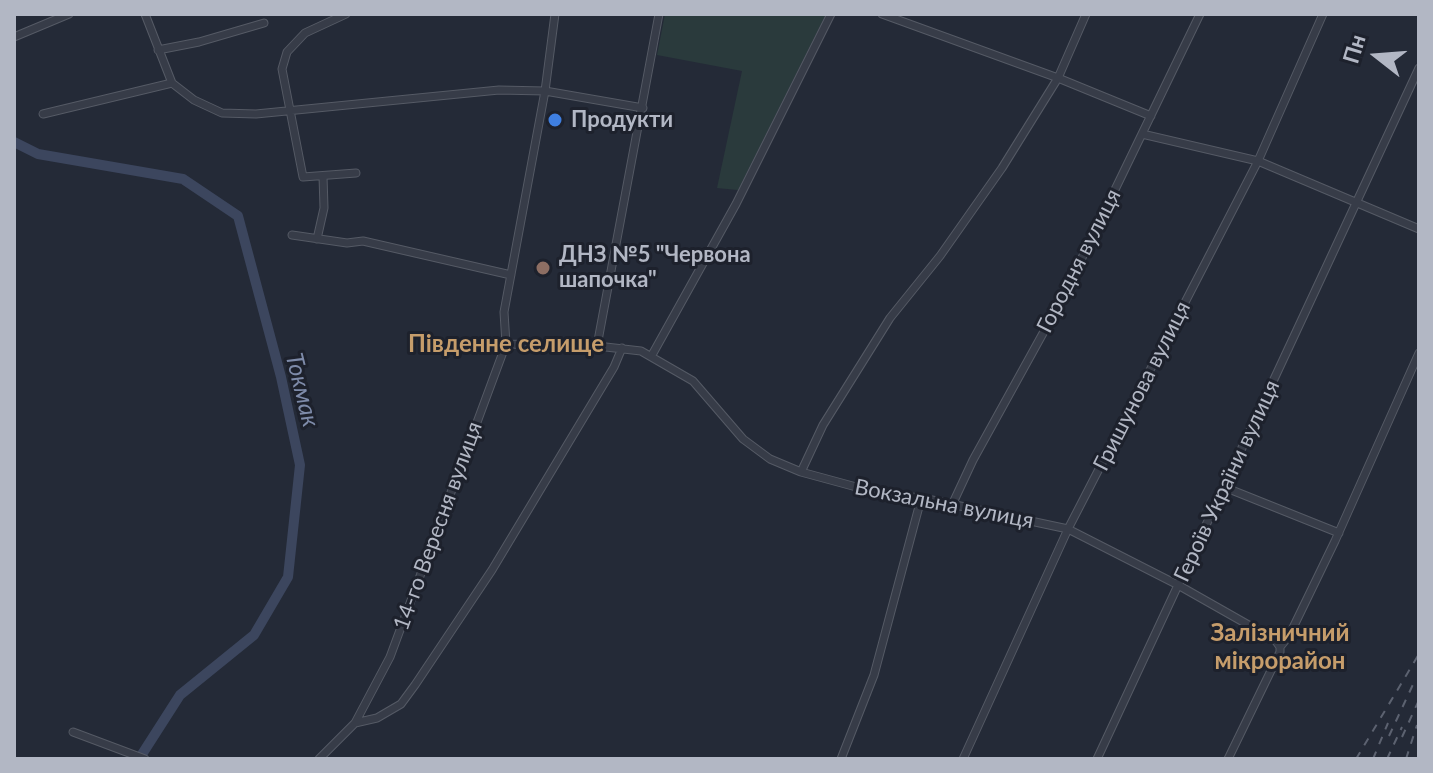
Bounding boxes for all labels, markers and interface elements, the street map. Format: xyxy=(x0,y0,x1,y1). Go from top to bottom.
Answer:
north arrow xyxy=(1337,16,1417,96)
text: Пн xyxy=(1336,31,1371,67)
place label: Продукти xyxy=(571,107,673,133)
marker: Продукти xyxy=(546,111,564,129)
street label: Городня вулиця xyxy=(1031,185,1127,337)
place label: ДНЗ №5 "Червона шапочка" xyxy=(559,242,751,294)
marker: ДНЗ №5 "Червона шапочка" xyxy=(534,259,552,277)
street label: Гришунова вулиця xyxy=(1088,297,1196,475)
district label: Південне селище xyxy=(408,330,604,358)
water label: Токмак xyxy=(279,350,325,430)
street label: Героїв України вулиця xyxy=(1169,376,1285,586)
street label: 14-го Вересня вулиця xyxy=(388,418,488,634)
street label: Вокзальна вулиця xyxy=(852,474,1036,534)
district label: Залізничний мікрорайон xyxy=(1210,619,1350,675)

